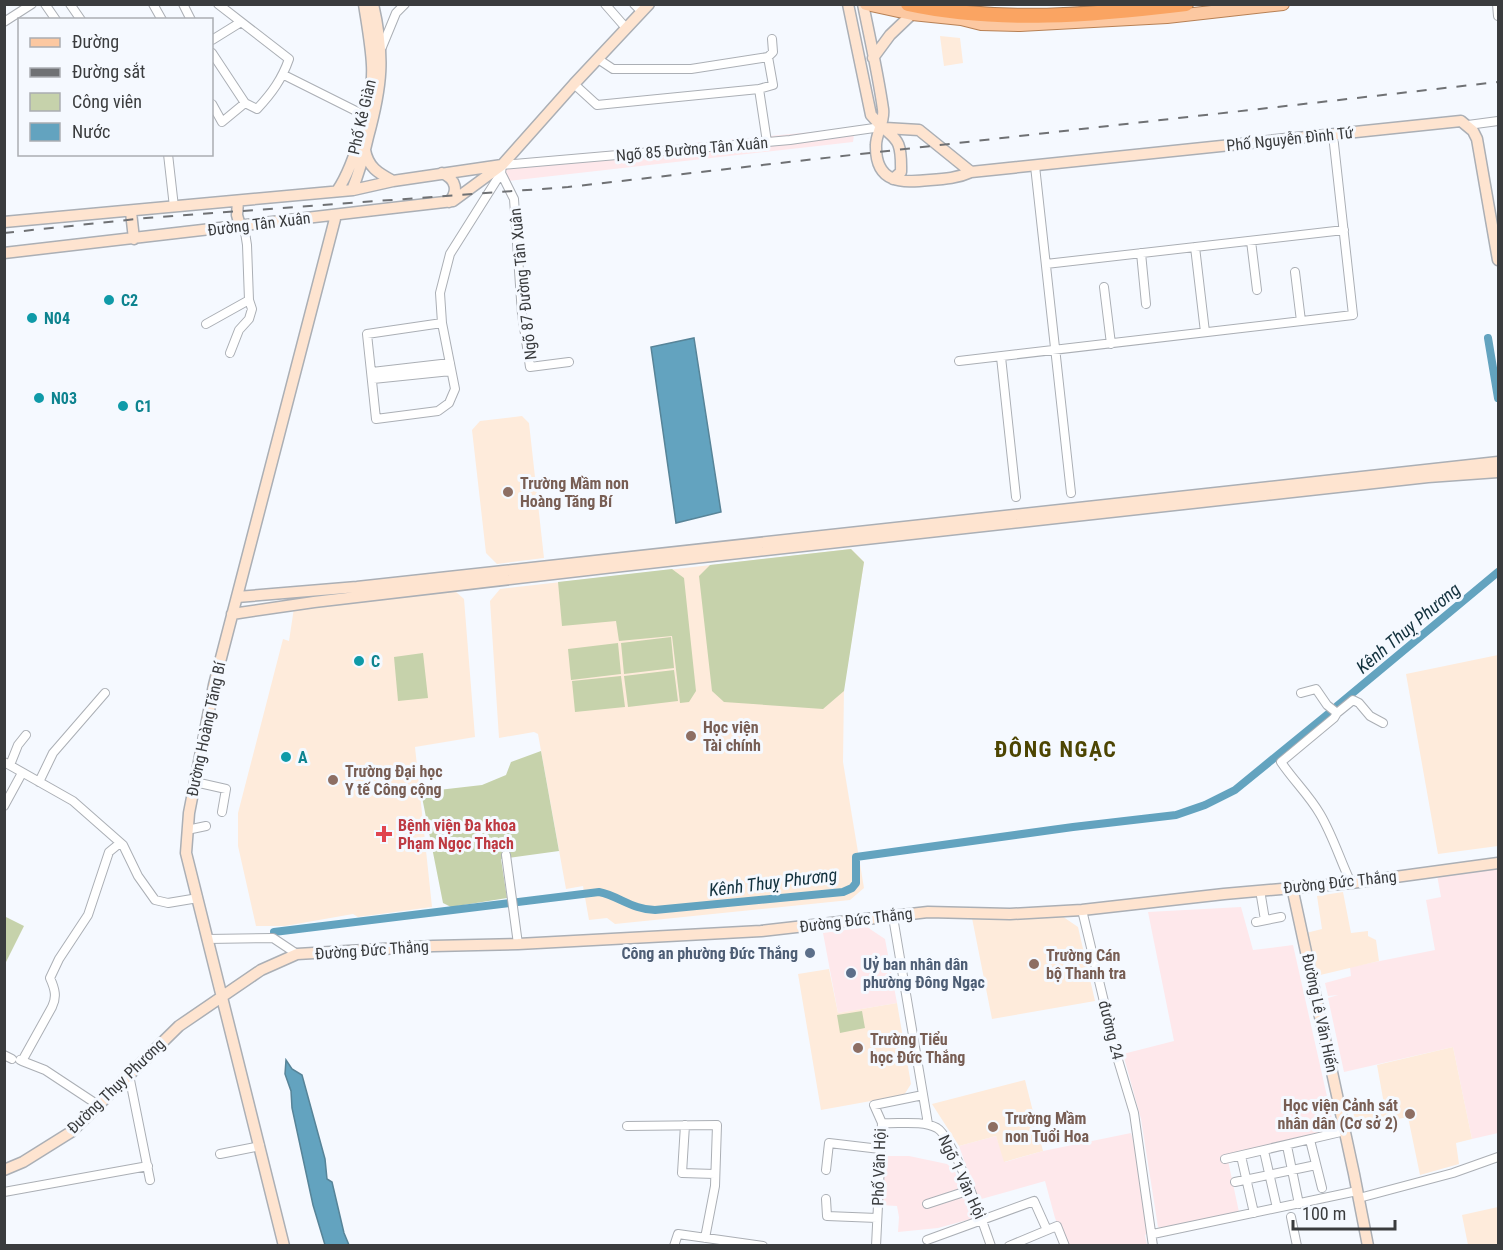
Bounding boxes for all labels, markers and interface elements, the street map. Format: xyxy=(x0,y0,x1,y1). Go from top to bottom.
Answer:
legend xyxy=(18,18,213,156)
text: Đường xyxy=(72,31,119,52)
text: Đường sắt xyxy=(72,61,145,82)
street label: Phố Kẻ Giàn xyxy=(344,78,380,156)
text: Công viên xyxy=(72,91,142,112)
text: Nước xyxy=(72,121,110,142)
street label: Phố Nguyễn Đình Tứ xyxy=(1226,123,1355,155)
street label: Ngõ 85 Đường Tân Xuân xyxy=(615,133,769,165)
street label: Ngõ 87 Đường Tân Xuân xyxy=(506,207,540,361)
street label: Đường Tân Xuân xyxy=(206,208,312,240)
place label: C2 xyxy=(121,291,138,310)
marker: C2 xyxy=(102,293,116,307)
place label: N04 xyxy=(44,309,70,328)
marker: N04 xyxy=(25,311,39,325)
place label: N03 xyxy=(51,389,77,408)
marker: N03 xyxy=(32,391,46,405)
place label: C1 xyxy=(135,397,152,416)
marker: C1 xyxy=(116,399,130,413)
place label: Trường Mầm non Hoàng Tăng Bí xyxy=(520,474,629,511)
marker: Trường Mầm non Hoàng Tăng Bí xyxy=(501,485,515,499)
water label: Kênh Thuỵ Phương xyxy=(1352,578,1465,678)
place label: C xyxy=(371,652,380,671)
marker: C xyxy=(352,654,366,668)
street label: Đường Hoàng Tăng Bí xyxy=(182,659,230,798)
place label: Học viện Tài chính xyxy=(703,718,761,755)
marker: Học viện Tài chính xyxy=(684,729,698,743)
district label: ĐÔNG NGẠC xyxy=(995,736,1117,762)
place label: A xyxy=(298,748,308,767)
marker: A xyxy=(279,750,293,764)
place label: Trường Đại học Y tế Công cộng xyxy=(345,762,443,799)
marker: Trường Đại học Y tế Công cộng xyxy=(326,773,340,787)
place label: Bệnh viện Đa khoa Phạm Ngọc Thạch xyxy=(398,816,516,853)
marker: Bệnh viện Đa khoa Phạm Ngọc Thạch xyxy=(375,825,393,843)
water label: Kênh Thuỵ Phương xyxy=(708,864,839,901)
street label: Đường Đức Thắng xyxy=(1282,867,1398,897)
street label: Đường Đức Thắng xyxy=(798,904,914,936)
street label: Đường Đức Thắng xyxy=(315,937,429,963)
place label: Công an phường Đức Thắng xyxy=(621,944,798,963)
marker: Công an phường Đức Thắng xyxy=(803,946,817,960)
place label: Trường Cán bộ Thanh tra xyxy=(1046,946,1127,983)
street label: Đường Lê Văn Hiến xyxy=(1298,952,1342,1074)
place label: Uỷ ban nhân dân phường Đông Ngạc xyxy=(863,955,985,992)
marker: Trường Cán bộ Thanh tra xyxy=(1027,957,1041,971)
marker: Uỷ ban nhân dân phường Đông Ngạc xyxy=(844,966,858,980)
street label: đường 24 xyxy=(1094,998,1128,1062)
place label: Trường Tiểu học Đức Thắng xyxy=(870,1030,965,1067)
street label: Đường Thụy Phương xyxy=(63,1035,169,1137)
marker: Trường Tiểu học Đức Thắng xyxy=(851,1041,865,1055)
place label: Học viện Cảnh sát nhân dân (Cơ sở 2) xyxy=(1278,1096,1398,1133)
marker: Học viện Cảnh sát nhân dân (Cơ sở 2) xyxy=(1403,1107,1417,1121)
place label: Trường Mầm non Tuổi Hoa xyxy=(1005,1109,1089,1146)
marker: Trường Mầm non Tuổi Hoa xyxy=(986,1120,1000,1134)
street label: Phố Văn Hội xyxy=(868,1128,890,1206)
street label: Ngõ 1 Văn Hội xyxy=(934,1132,990,1222)
scale bar xyxy=(1293,1193,1395,1231)
text: 100 m xyxy=(1302,1203,1346,1224)

